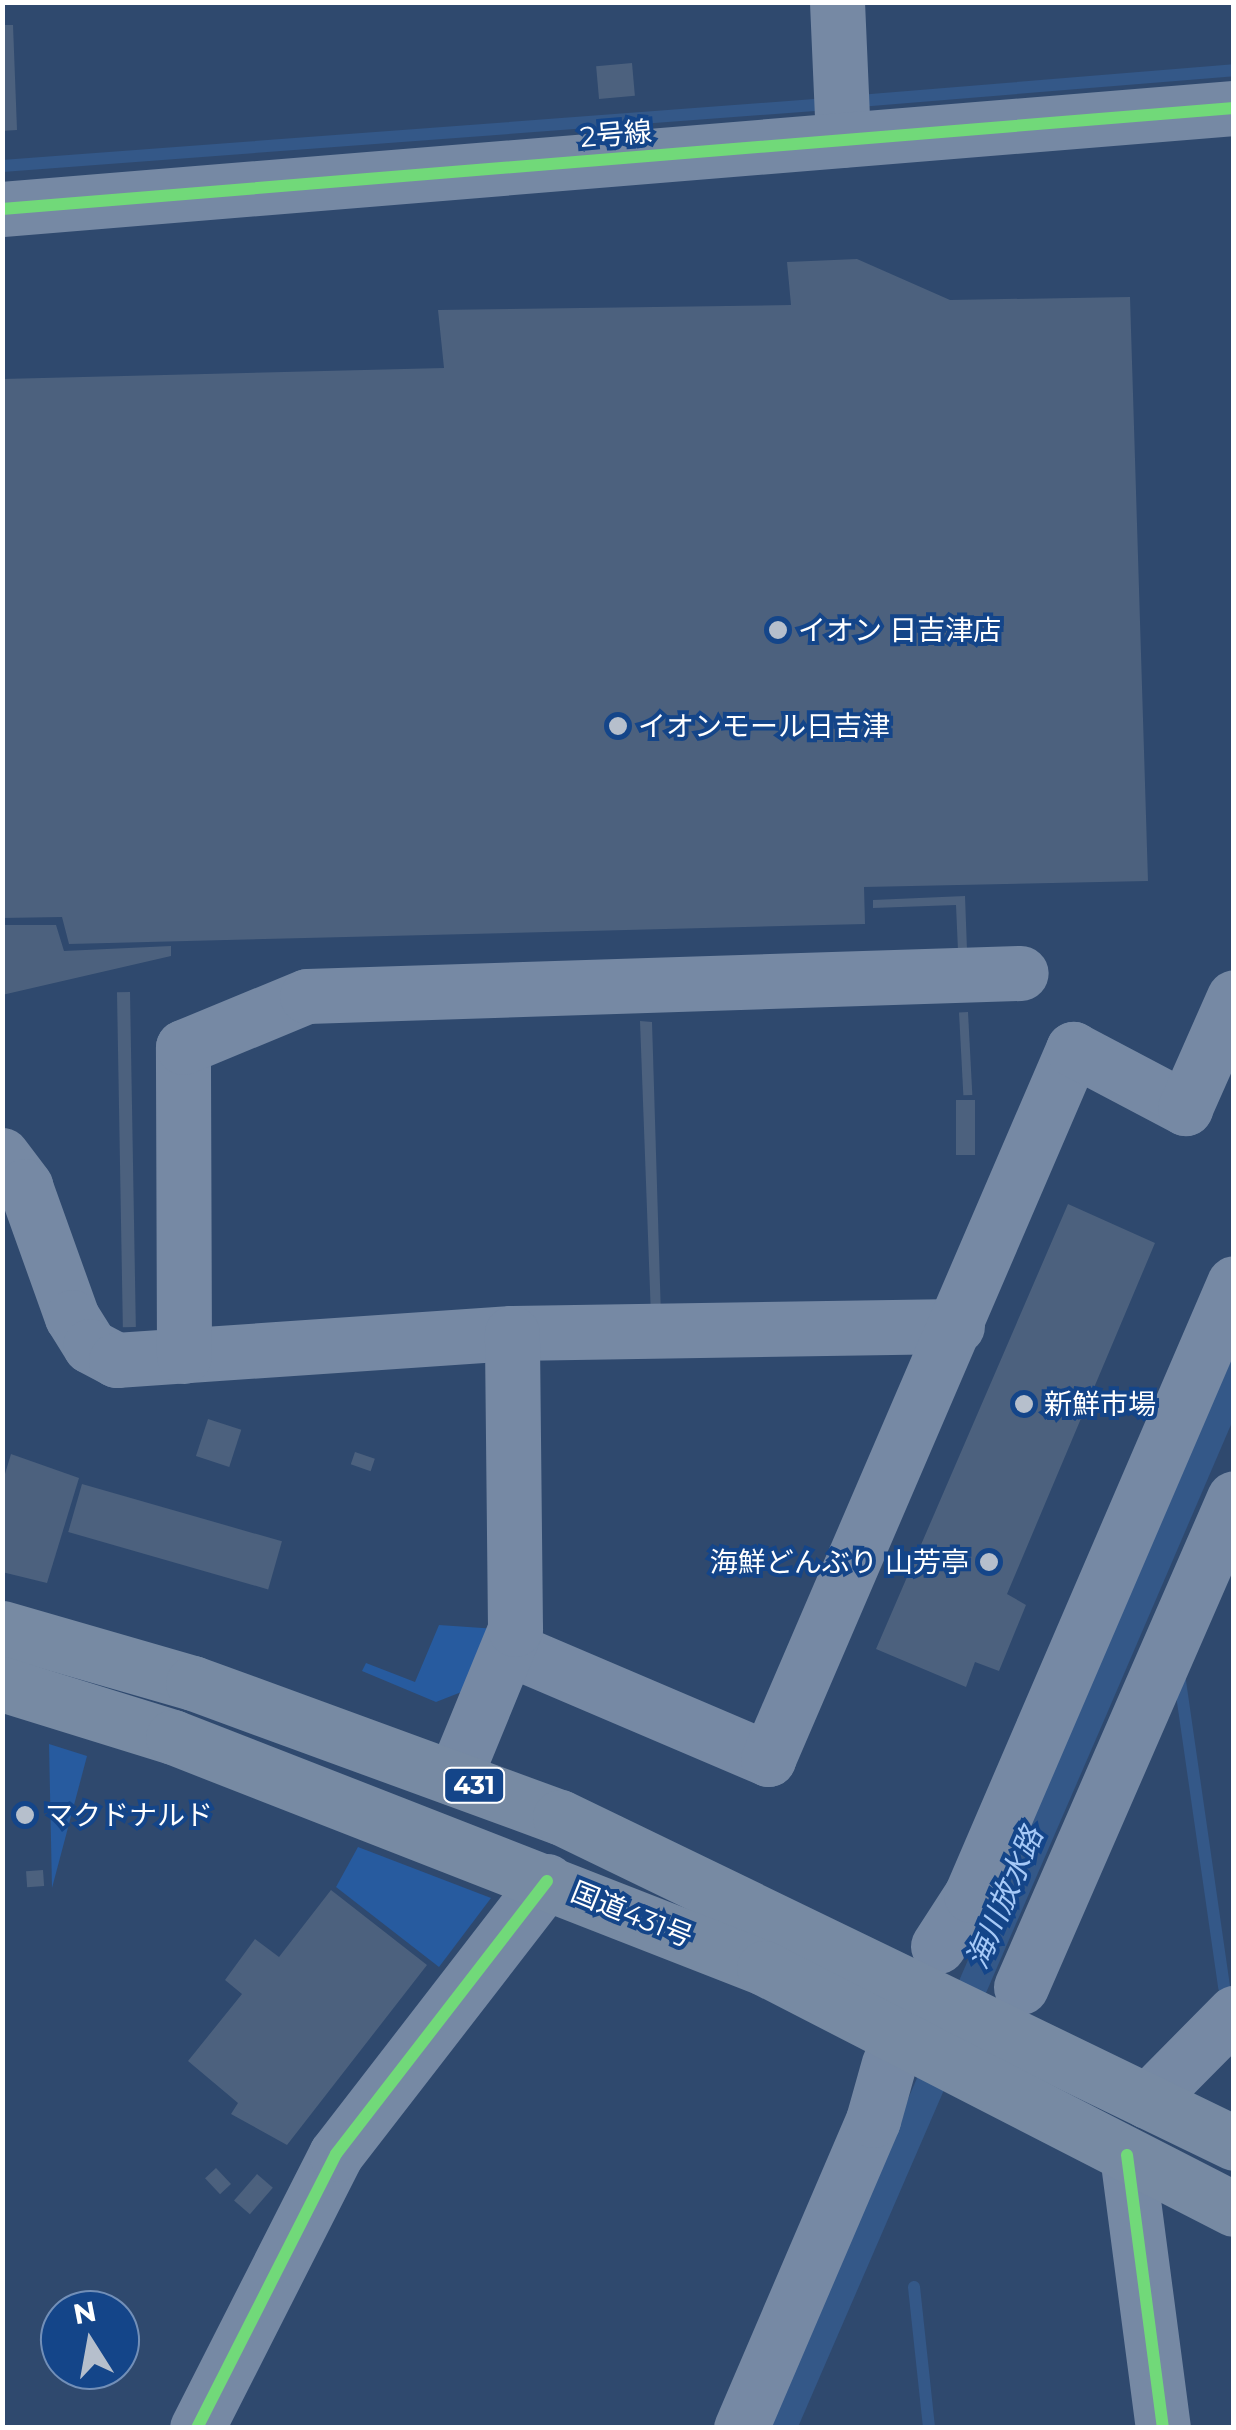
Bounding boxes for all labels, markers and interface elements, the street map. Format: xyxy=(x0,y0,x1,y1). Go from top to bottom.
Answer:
street label: 2号線 xyxy=(579,114,653,154)
place label: イオン 日吉津店 xyxy=(798,613,1001,647)
marker: イオン 日吉津店 xyxy=(767,619,789,641)
place label: イオンモール日吉津 xyxy=(638,709,890,743)
marker: イオンモール日吉津 xyxy=(607,715,629,737)
place label: 新鮮市場 xyxy=(1044,1387,1156,1421)
marker: 新鮮市場 xyxy=(1013,1393,1035,1415)
place label: 海鮮どんぶり 山芳亭 xyxy=(710,1545,969,1579)
marker: 海鮮どんぶり 山芳亭 xyxy=(978,1551,1000,1573)
road number: 431 xyxy=(442,1765,506,1805)
place label: マクドナルド xyxy=(45,1798,213,1832)
marker: マクドナルド xyxy=(14,1804,36,1826)
water label: 海川放水路 xyxy=(959,1822,1051,1974)
street label: 国道431号 xyxy=(566,1874,698,1954)
north arrow xyxy=(40,2290,140,2390)
text: N xyxy=(70,2294,99,2331)

